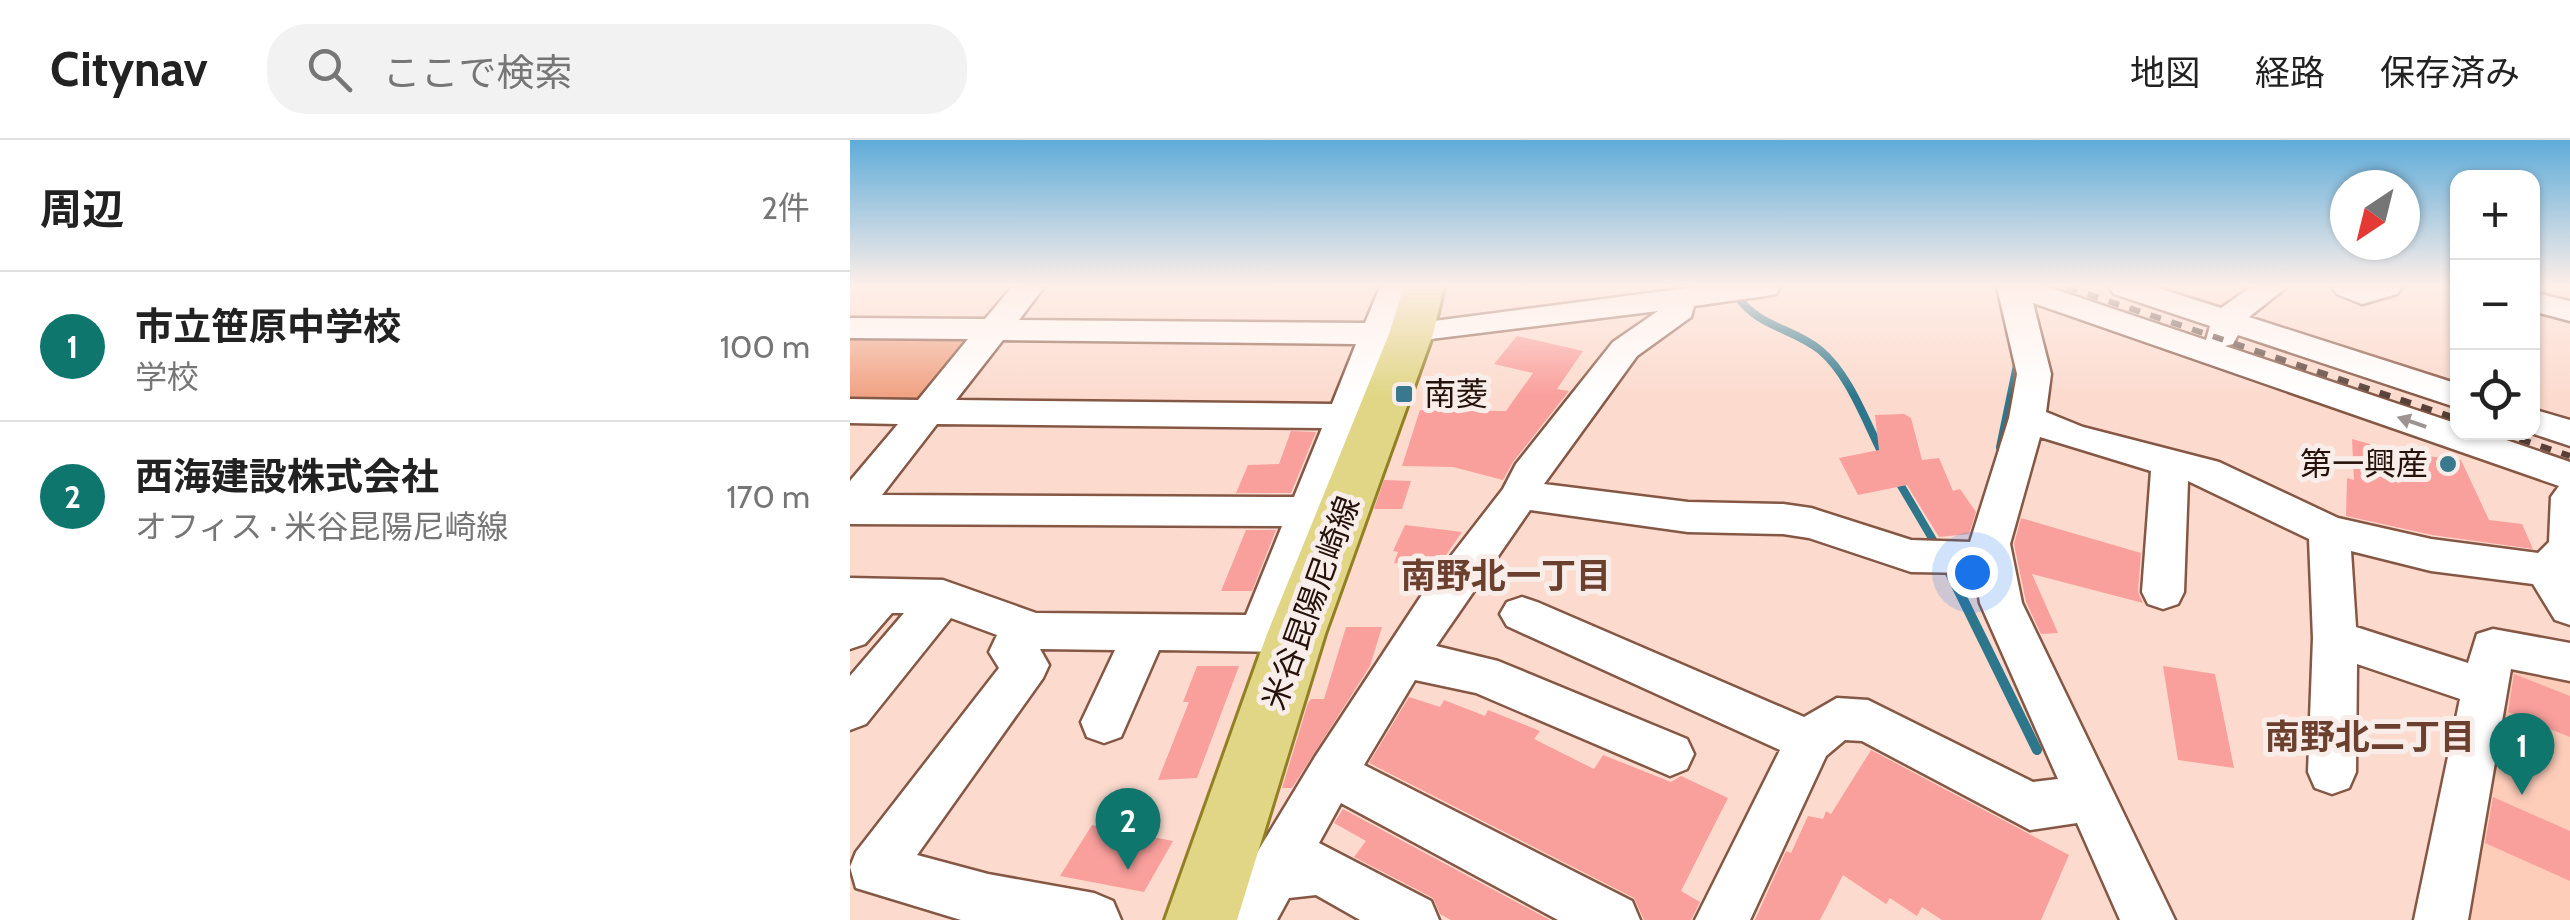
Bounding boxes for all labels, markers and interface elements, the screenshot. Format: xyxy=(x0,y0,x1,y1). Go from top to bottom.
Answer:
search box xyxy=(267,24,967,114)
text: Citynav xyxy=(50,40,207,98)
icon: search xyxy=(302,42,357,97)
text: ここで検索 xyxy=(382,49,572,96)
text: 地図 xyxy=(2130,51,2200,94)
text: 経路 xyxy=(2255,51,2325,94)
text: 保存済み xyxy=(2380,51,2520,94)
north arrow xyxy=(2330,170,2420,260)
map controls xyxy=(2450,170,2540,440)
button: + xyxy=(2450,170,2540,260)
text: 周辺 xyxy=(40,183,124,235)
text: 2件 xyxy=(761,188,810,227)
button: − xyxy=(2450,260,2540,350)
text: 市立笹原中学校 xyxy=(135,303,401,350)
text: 1 xyxy=(67,327,78,366)
text: 100 m xyxy=(720,327,810,366)
button: locate xyxy=(2450,350,2540,440)
text: 学校 xyxy=(135,357,199,396)
place label: 南菱 xyxy=(1424,374,1488,413)
marker: 南菱 xyxy=(1393,383,1415,405)
one-way arrow xyxy=(2396,413,2426,428)
place label: 第一興産 xyxy=(2300,444,2428,483)
text: 西海建設株式会社 xyxy=(135,453,439,500)
marker: 第一興産 xyxy=(2437,453,2459,475)
text: 2 xyxy=(64,477,81,516)
text: 170 m xyxy=(726,477,810,516)
street label: 米谷昆陽尼崎線 xyxy=(1254,491,1367,715)
text: オフィス · 米谷昆陽尼崎線 xyxy=(135,507,508,546)
your location xyxy=(1947,547,1998,598)
district label: 南野北一丁目 xyxy=(1401,554,1611,597)
pin: 1 xyxy=(2490,712,2554,795)
district label: 南野北二丁目 xyxy=(2265,715,2475,758)
pin: 2 xyxy=(1096,788,1160,870)

